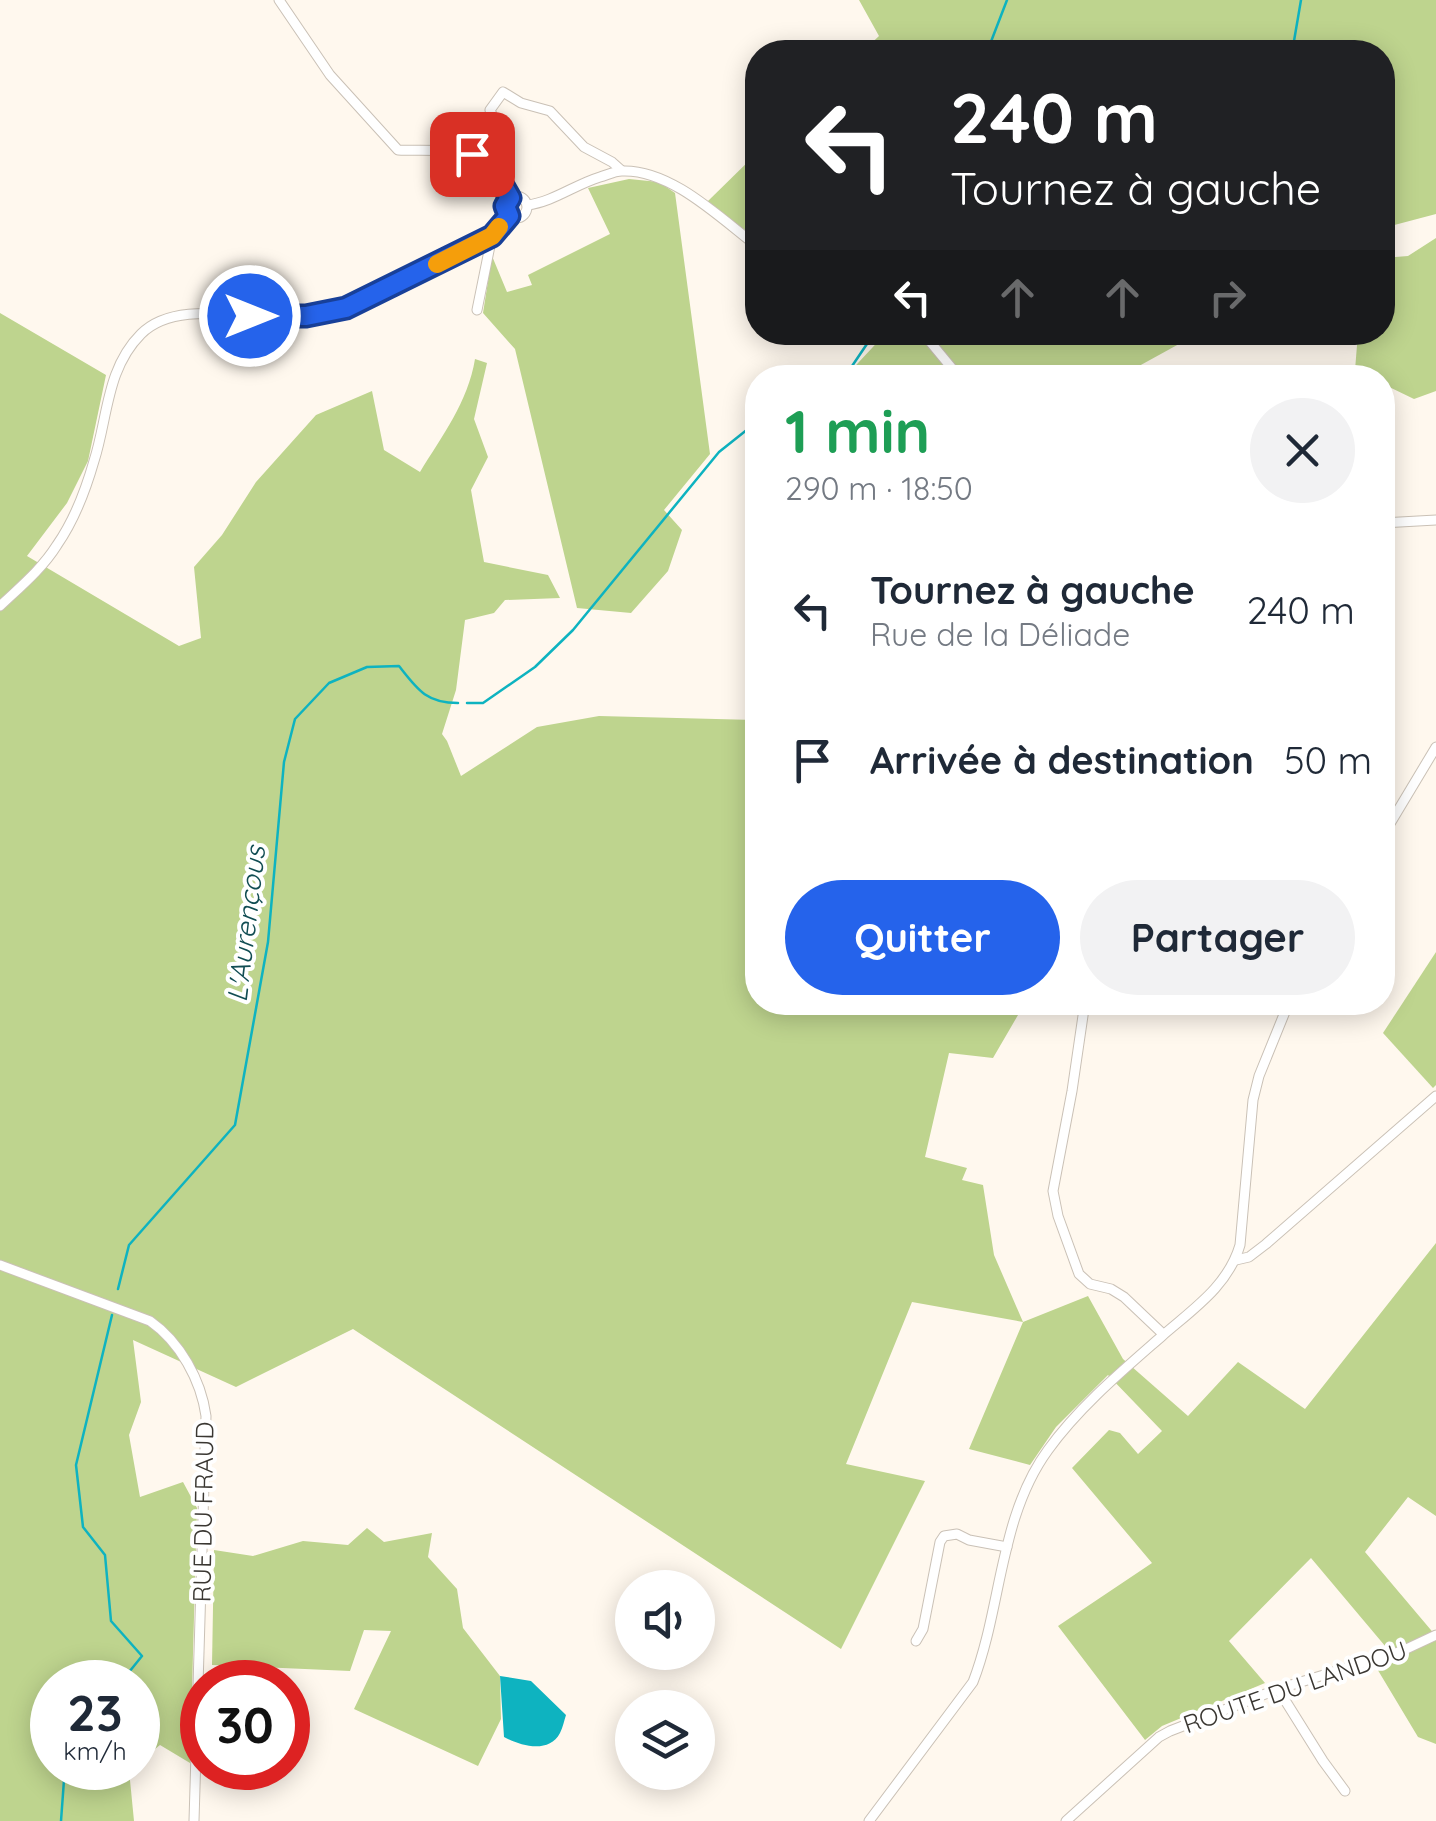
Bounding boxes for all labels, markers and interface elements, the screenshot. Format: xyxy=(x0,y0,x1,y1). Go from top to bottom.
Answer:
text: 240 m xyxy=(950,73,1158,161)
icon: left xyxy=(785,80,915,210)
pin xyxy=(430,112,515,197)
icon: arrive xyxy=(445,127,500,182)
text: Tournez à gauche xyxy=(950,160,1321,216)
position arrow xyxy=(198,264,302,368)
icon: left xyxy=(885,270,940,325)
icon: ahead xyxy=(990,270,1045,325)
icon: ahead xyxy=(1095,270,1150,325)
icon: right xyxy=(1200,270,1255,325)
text: 1 min xyxy=(785,393,930,468)
button: close xyxy=(1250,398,1355,503)
text: 290 m · 18:50 xyxy=(785,468,973,508)
text: Tournez à gauche xyxy=(870,566,1195,614)
icon: left xyxy=(785,583,840,638)
text: 240 m xyxy=(1247,586,1355,634)
text: Rue de la Déliade xyxy=(870,614,1130,654)
icon: arrive xyxy=(785,733,840,788)
text: Arrivée à destination xyxy=(870,736,1254,784)
text: 50 m xyxy=(1284,736,1372,784)
water label: L'Aurençous xyxy=(219,842,273,1004)
button: Quitter xyxy=(785,880,1060,995)
button: Partager xyxy=(1080,880,1355,995)
street label: RUE DU FRAUD xyxy=(185,1421,220,1603)
map controls xyxy=(615,1570,715,1790)
button: sound xyxy=(615,1570,715,1670)
street label: ROUTE DU LANDOU xyxy=(1179,1634,1411,1739)
speed limit sign: 30 xyxy=(180,1660,310,1790)
text: 23 xyxy=(67,1681,123,1744)
button: layers xyxy=(615,1690,715,1790)
text: km/h xyxy=(63,1735,127,1766)

